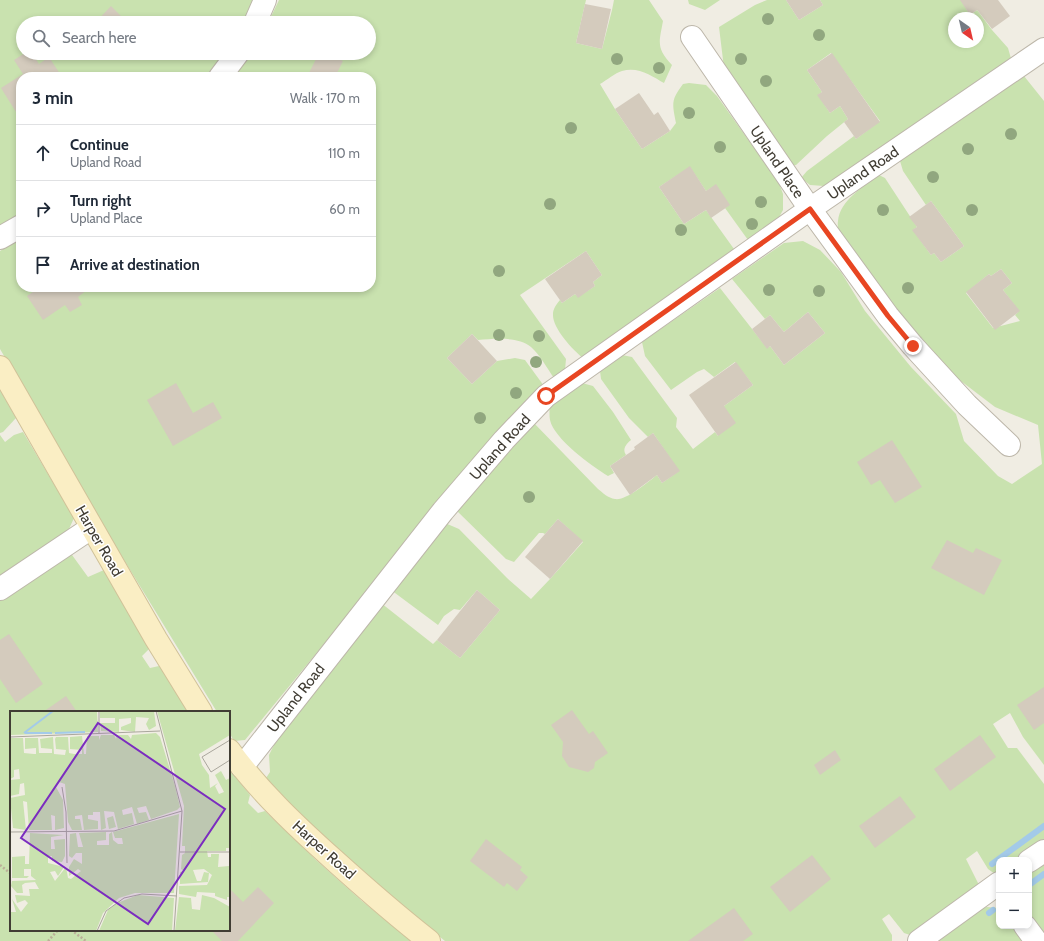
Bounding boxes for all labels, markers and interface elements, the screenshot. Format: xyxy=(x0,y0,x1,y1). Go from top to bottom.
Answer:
north arrow xyxy=(948,12,984,48)
search box xyxy=(16,16,376,60)
icon: search xyxy=(30,27,52,49)
text: Search here xyxy=(62,29,137,47)
text: 3 min xyxy=(32,88,73,108)
text: Walk · 170 m xyxy=(290,90,360,106)
street label: Upland Place xyxy=(746,122,808,202)
text: Continue xyxy=(70,136,129,154)
icon: ahead xyxy=(32,142,54,164)
street label: Upland Road xyxy=(824,143,902,203)
text: 110 m xyxy=(328,145,360,161)
text: Upland Road xyxy=(70,154,141,170)
text: Turn right xyxy=(70,192,131,210)
icon: right xyxy=(32,198,54,220)
text: 60 m xyxy=(329,201,360,217)
text: Upland Place xyxy=(70,210,142,226)
icon: arrive xyxy=(32,254,54,276)
text: Arrive at destination xyxy=(70,256,200,274)
route end xyxy=(904,337,922,355)
route start xyxy=(537,387,555,405)
street label: Upland Road xyxy=(466,410,534,484)
street label: Harper Road xyxy=(71,502,127,580)
street label: Upland Road xyxy=(264,660,328,736)
inset map xyxy=(10,711,230,931)
street label: Harper Road xyxy=(289,817,359,883)
map controls xyxy=(996,857,1032,929)
button: + xyxy=(996,857,1032,893)
button: − xyxy=(996,893,1032,929)

